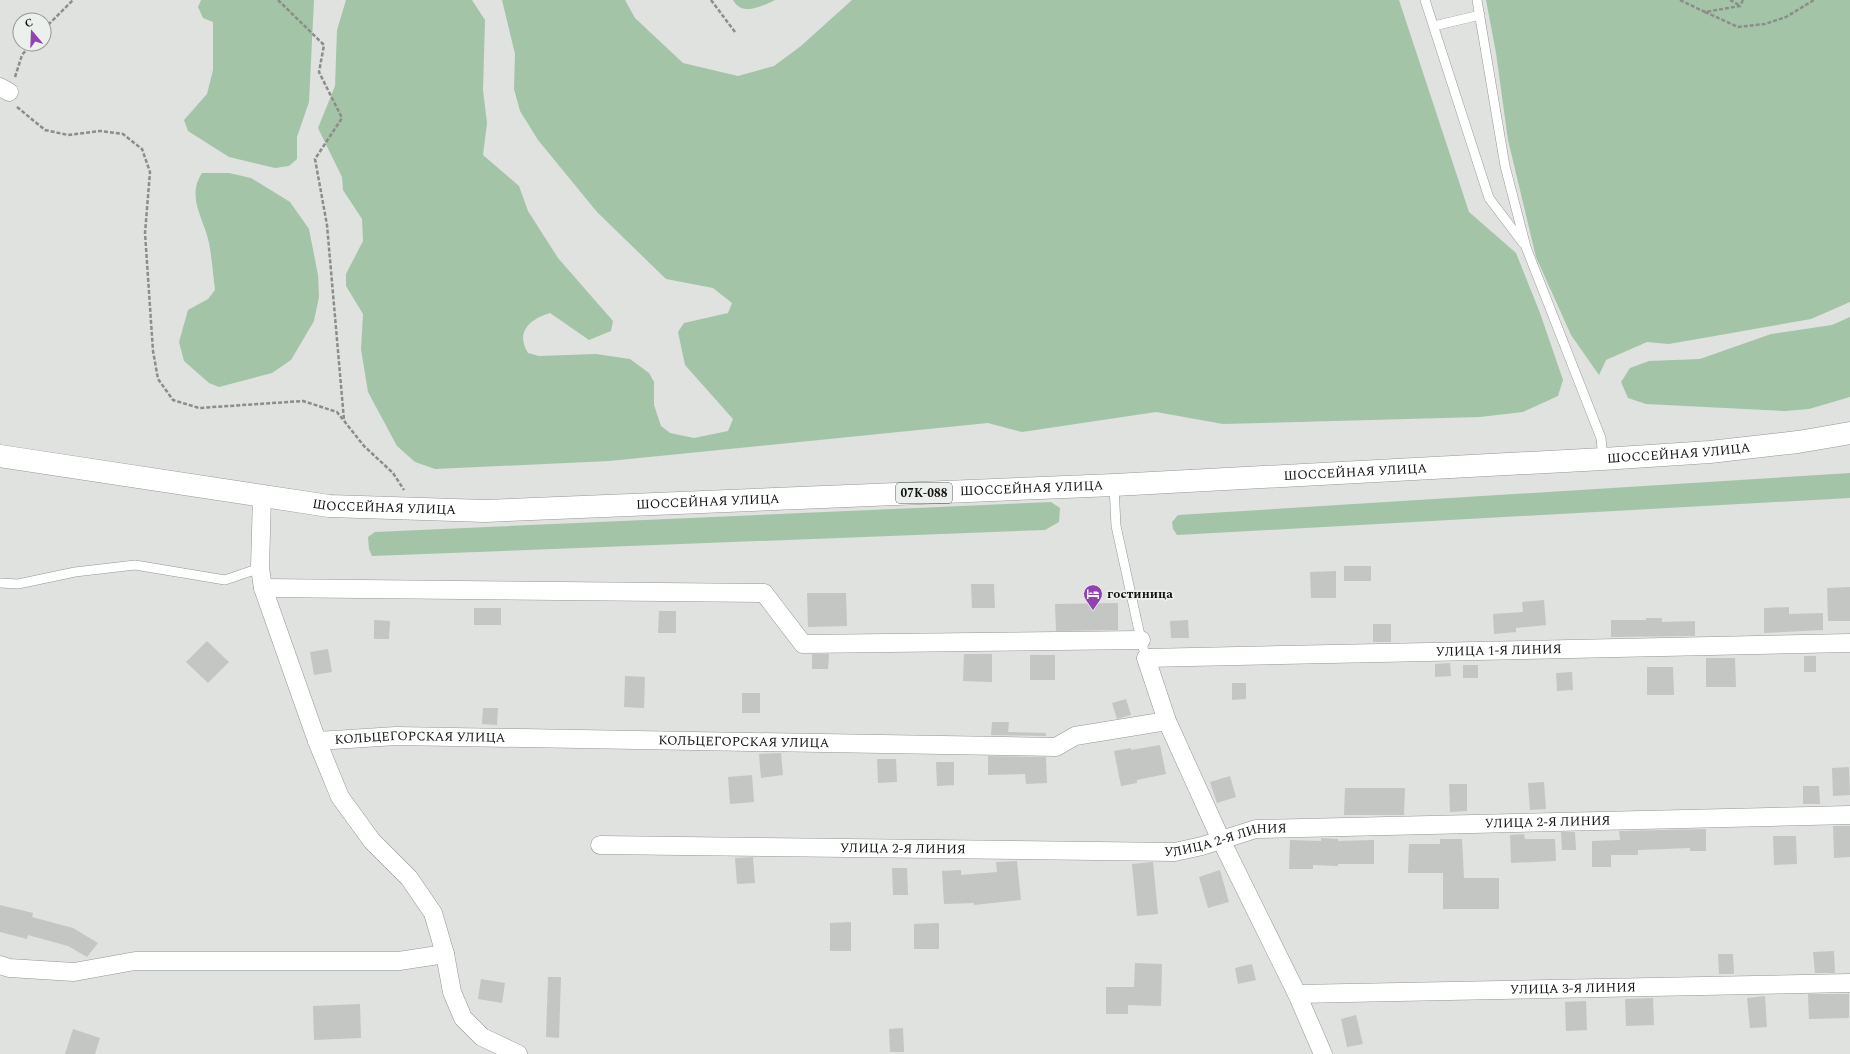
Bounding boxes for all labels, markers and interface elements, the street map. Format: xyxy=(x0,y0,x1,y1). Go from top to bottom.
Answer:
north arrow xyxy=(12,12,52,52)
text: С xyxy=(22,14,36,32)
street label: ШОССЕЙНАЯ УЛИЦА xyxy=(1606,437,1752,469)
street label: ШОССЕЙНАЯ УЛИЦА xyxy=(1283,458,1428,486)
street label: ШОССЕЙНАЯ УЛИЦА xyxy=(959,475,1104,501)
road number: 07К-088 xyxy=(896,483,952,503)
street label: ШОССЕЙНАЯ УЛИЦА xyxy=(636,489,780,515)
street label: ШОССЕЙНАЯ УЛИЦА xyxy=(311,494,457,520)
hotel icon: гостиница xyxy=(1082,583,1104,611)
place label: гостиница xyxy=(1107,584,1173,604)
street label: УЛИЦА 1-Я ЛИНИЯ xyxy=(1436,639,1562,662)
street label: КОЛЬЦЕГОРСКАЯ УЛИЦА xyxy=(334,726,506,750)
street label: КОЛЬЦЕГОРСКАЯ УЛИЦА xyxy=(658,730,830,753)
street label: УЛИЦА 2-Я ЛИНИЯ xyxy=(1484,811,1611,834)
street label: УЛИЦА 2-Я ЛИНИЯ xyxy=(1164,818,1287,862)
street label: УЛИЦА 2-Я ЛИНИЯ xyxy=(840,838,966,859)
street label: УЛИЦА 3-Я ЛИНИЯ xyxy=(1510,977,1636,1000)

